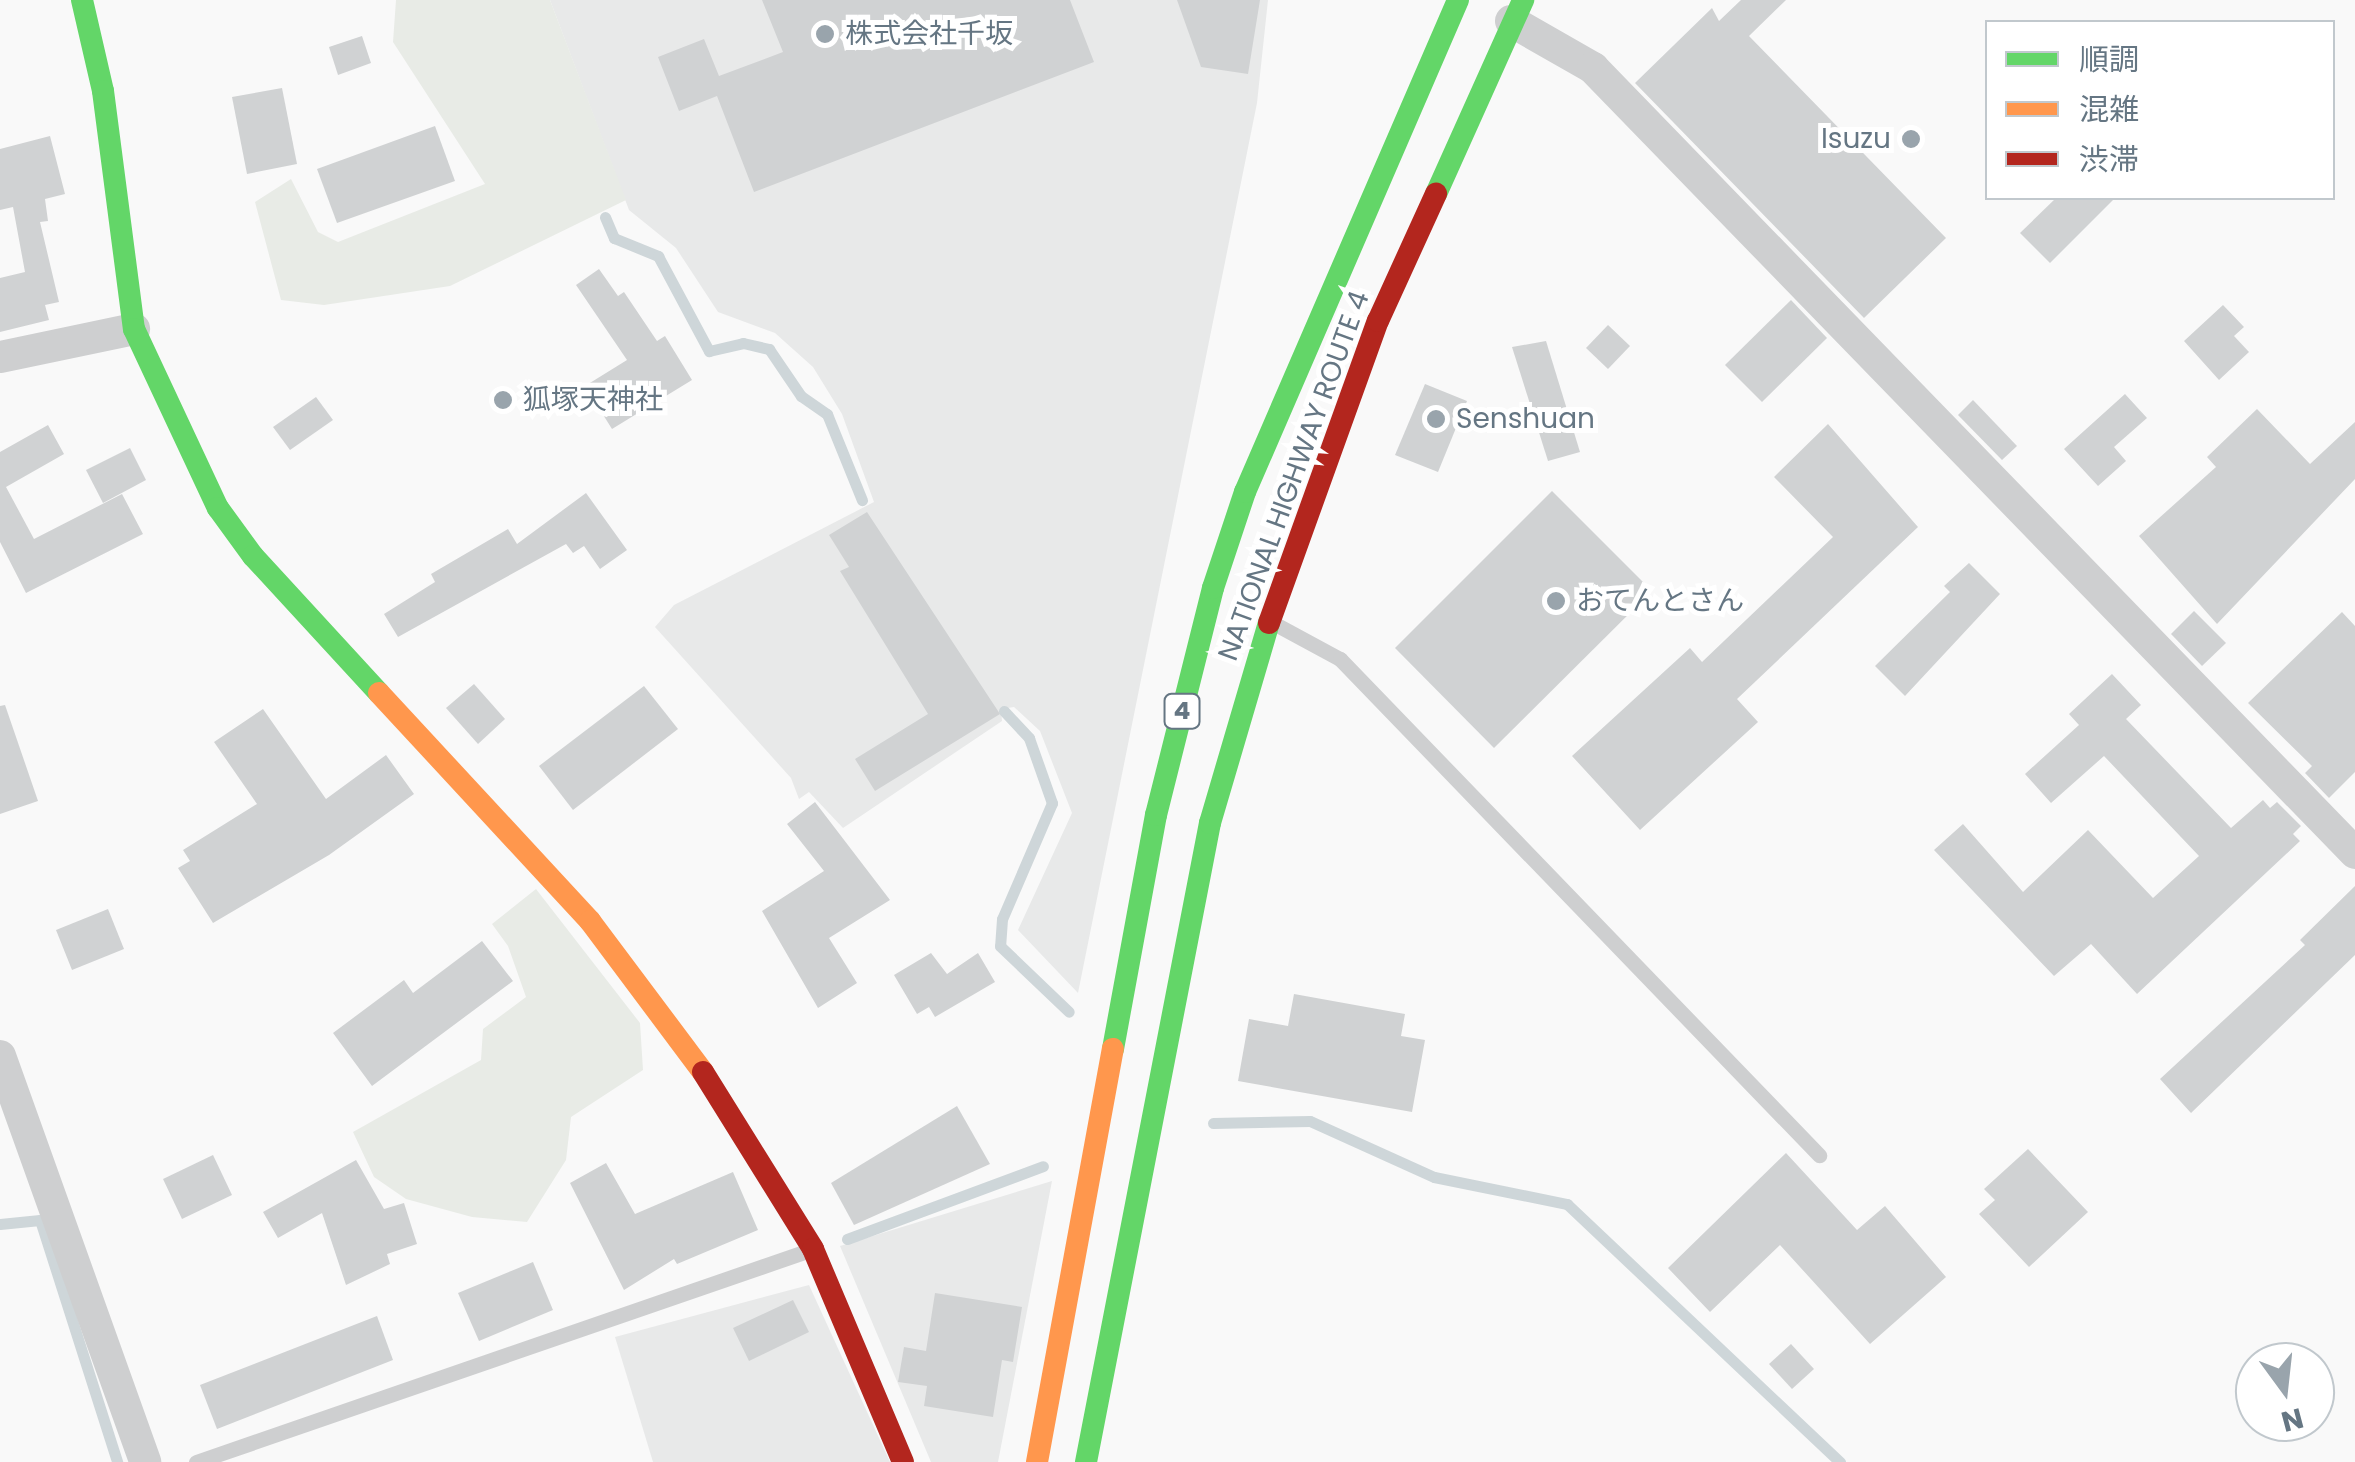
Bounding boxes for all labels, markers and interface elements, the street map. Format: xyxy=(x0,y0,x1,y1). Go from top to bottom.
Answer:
place label: 株式会社千坂 xyxy=(845,17,1013,51)
legend xyxy=(1985,20,2335,200)
marker: 株式会社千坂 xyxy=(814,23,836,45)
text: 順調 xyxy=(2079,38,2139,81)
text: 混雑 xyxy=(2079,88,2139,131)
place label: Isuzu xyxy=(1821,122,1891,156)
marker: Isuzu xyxy=(1900,128,1922,150)
text: 渋滞 xyxy=(2079,138,2139,181)
street label: NATIONAL HIGHWAY ROUTE 4 xyxy=(1211,287,1377,665)
place label: 狐塚天神社 xyxy=(523,383,663,417)
marker: 狐塚天神社 xyxy=(492,389,514,411)
place label: Senshuan xyxy=(1456,402,1595,436)
marker: Senshuan xyxy=(1425,408,1447,430)
place label: おてんとさん xyxy=(1576,584,1744,618)
marker: おてんとさん xyxy=(1545,590,1567,612)
road number: 4 xyxy=(1162,691,1202,731)
north arrow xyxy=(2235,1342,2335,1442)
text: N xyxy=(2277,1398,2308,1441)

